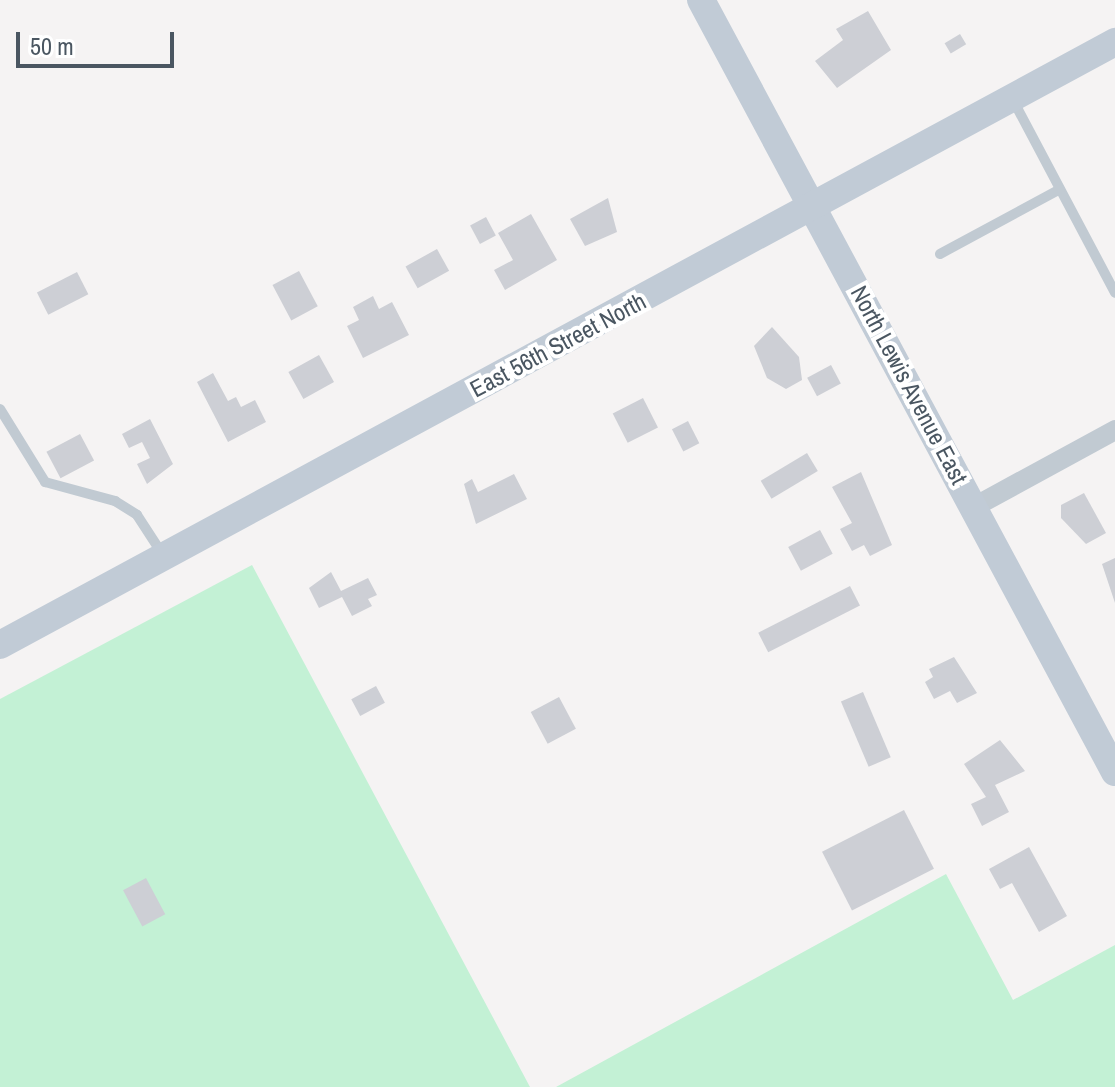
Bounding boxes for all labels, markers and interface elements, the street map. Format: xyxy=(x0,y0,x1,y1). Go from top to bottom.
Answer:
scale bar xyxy=(20,16,178,66)
text: 50 m xyxy=(30,30,74,62)
street label: North Lewis Avenue East xyxy=(844,280,974,490)
street label: East 56th Street North xyxy=(465,287,651,403)

